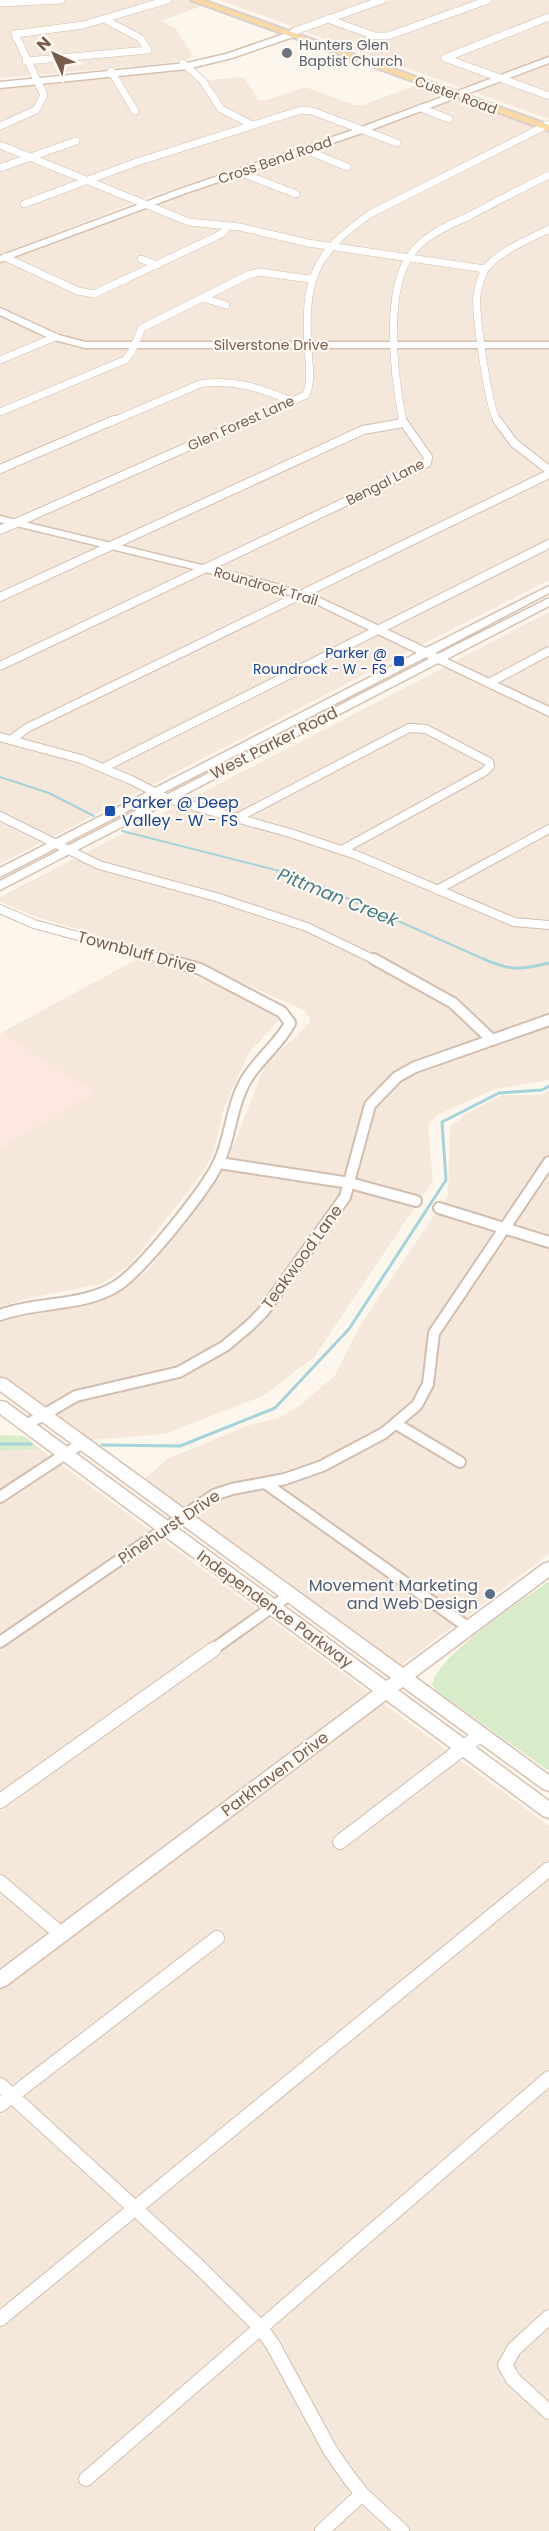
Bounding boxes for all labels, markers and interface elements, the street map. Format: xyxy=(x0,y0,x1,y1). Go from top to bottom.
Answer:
north arrow xyxy=(24,24,84,84)
text: N xyxy=(31,31,56,56)
place label: Hunters Glen Baptist Church xyxy=(299,35,403,71)
marker: Hunters Glen Baptist Church xyxy=(280,46,294,60)
street label: Custer Road xyxy=(412,71,500,119)
street label: Cross Bend Road xyxy=(215,131,335,189)
street label: Silverstone Drive xyxy=(214,335,329,355)
street label: Glen Forest Lane xyxy=(184,390,298,456)
street label: Bengal Lane xyxy=(342,454,428,510)
street label: Roundrock Trail xyxy=(212,562,320,610)
place label: Parker @ Roundrock - W - FS xyxy=(253,643,387,679)
marker: Parker @ Roundrock - W - FS xyxy=(392,654,406,668)
street label: West Parker Road xyxy=(206,701,342,785)
place label: Parker @ Deep Valley - W - FS xyxy=(122,791,239,832)
marker: Parker @ Deep Valley - W - FS xyxy=(103,804,117,818)
water label: Pittman Creek xyxy=(274,861,403,933)
street label: Townbluff Drive xyxy=(75,925,199,979)
street label: Teakwood Lane xyxy=(256,1200,348,1314)
street label: Pinehurst Drive xyxy=(114,1484,225,1570)
street label: Independence Parkway xyxy=(192,1544,358,1674)
place label: Movement Marketing and Web Design xyxy=(309,1574,478,1615)
marker: Movement Marketing and Web Design xyxy=(483,1587,497,1601)
street label: Parkhaven Drive xyxy=(217,1726,333,1822)

